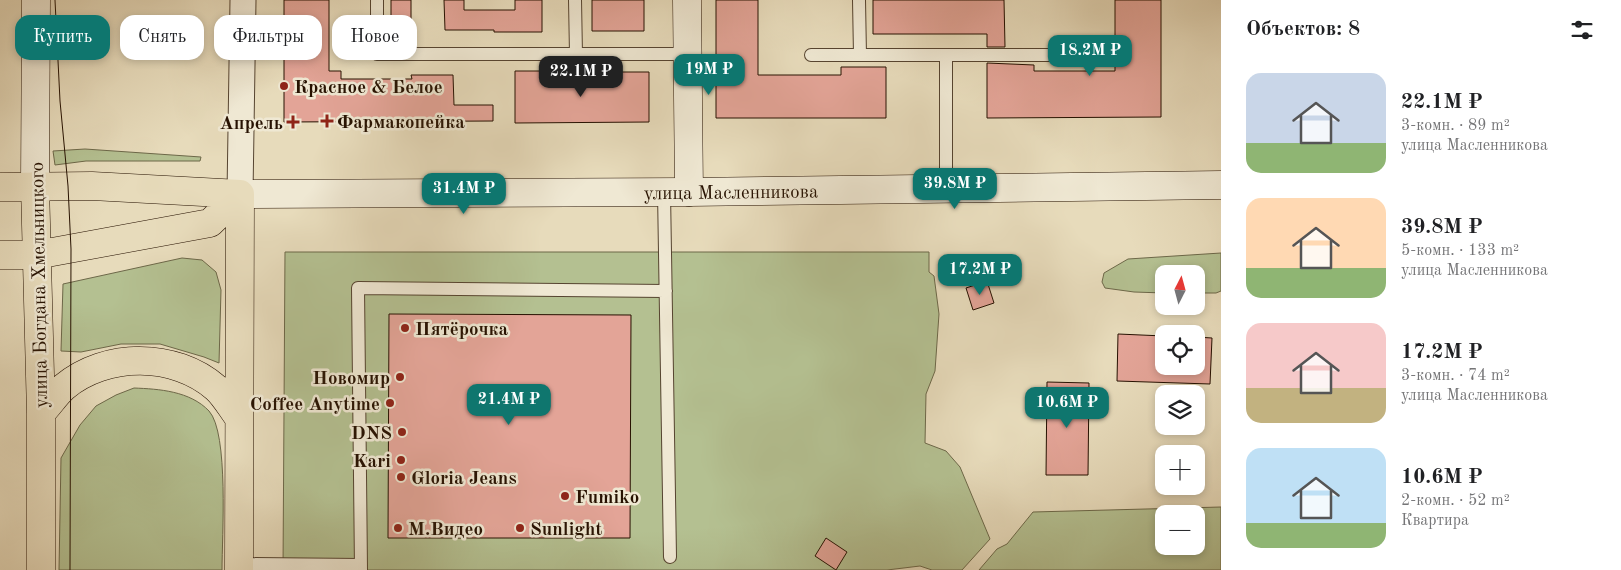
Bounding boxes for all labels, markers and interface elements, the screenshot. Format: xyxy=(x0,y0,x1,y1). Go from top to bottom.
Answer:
chip: Купить xyxy=(15,15,110,60)
chip: Снять xyxy=(120,15,204,60)
chip: Фильтры xyxy=(214,15,322,60)
chip: Новое xyxy=(332,15,417,60)
icon: filters xyxy=(1568,16,1596,44)
text: Объектов: 8 xyxy=(1246,19,1360,40)
pin: 18.2M ₽ xyxy=(1044,34,1136,77)
text: 18.2M ₽ xyxy=(1059,43,1121,59)
pin: 19M ₽ xyxy=(674,54,744,96)
pin: 22.1M ₽ xyxy=(535,56,627,98)
text: 19M ₽ xyxy=(685,62,733,78)
text: 22.1M ₽ xyxy=(550,64,612,80)
place label: Красное & Белое xyxy=(294,79,443,98)
marker: Красное & Белое xyxy=(278,80,290,92)
text: 22.1M ₽ xyxy=(1401,92,1483,113)
icon: home xyxy=(1286,93,1346,153)
place label: Фармакопейка xyxy=(337,114,465,133)
place label: Апрель xyxy=(219,115,283,134)
marker: Фармакопейка xyxy=(321,115,333,127)
marker: Апрель xyxy=(287,116,299,128)
text: 3-комн. · 89 m² xyxy=(1401,118,1510,134)
text: улица Масленникова xyxy=(1401,138,1548,154)
street label: улица Богдана Хмельницкого xyxy=(29,162,52,408)
pin: 39.8M ₽ xyxy=(909,168,1001,210)
pin: 31.4M ₽ xyxy=(418,172,510,215)
text: 39.8M ₽ xyxy=(924,176,986,192)
text: 31.4M ₽ xyxy=(433,181,495,197)
street label: улица Масленникова xyxy=(644,183,819,204)
text: 39.8M ₽ xyxy=(1401,217,1483,238)
icon: home xyxy=(1286,218,1346,278)
text: 5-комн. · 133 m² xyxy=(1401,243,1519,259)
pin: 17.2M ₽ xyxy=(934,254,1026,296)
text: 17.2M ₽ xyxy=(949,262,1011,278)
text: улица Масленникова xyxy=(1401,263,1548,279)
north arrow xyxy=(1155,265,1205,315)
map controls xyxy=(1155,265,1205,555)
place label: Пятёрочка xyxy=(415,321,509,340)
marker: Пятёрочка xyxy=(399,322,411,334)
button: locate xyxy=(1155,325,1205,375)
text: 17.2M ₽ xyxy=(1401,342,1483,363)
icon: home xyxy=(1286,343,1346,403)
text: 3-комн. · 74 m² xyxy=(1401,368,1510,384)
place label: Новомир xyxy=(312,370,390,389)
marker: Новомир xyxy=(394,371,406,383)
pin: 21.4M ₽ xyxy=(463,384,555,426)
button: layers xyxy=(1155,385,1205,435)
pin: 10.6M ₽ xyxy=(1021,386,1113,429)
text: улица Масленникова xyxy=(1401,388,1548,404)
text: 21.4M ₽ xyxy=(478,392,540,408)
text: 10.6M ₽ xyxy=(1036,395,1098,411)
place label: Coffee Anytime xyxy=(250,396,380,415)
marker: Coffee Anytime xyxy=(384,397,396,409)
place label: DNS xyxy=(351,425,392,444)
marker: DNS xyxy=(396,426,408,438)
button: + xyxy=(1155,445,1205,495)
place label: Kari xyxy=(353,453,391,472)
marker: Kari xyxy=(395,454,407,466)
text: 10.6M ₽ xyxy=(1401,467,1483,488)
icon: home xyxy=(1286,468,1346,528)
place label: Gloria Jeans xyxy=(411,470,517,489)
marker: Gloria Jeans xyxy=(395,471,407,483)
place label: Fumiko xyxy=(575,489,639,508)
marker: Fumiko xyxy=(559,490,571,502)
text: 2-комн. · 52 m² xyxy=(1401,493,1510,509)
button: − xyxy=(1155,505,1205,555)
text: Квартира xyxy=(1401,513,1469,529)
place label: М.Видео xyxy=(408,521,483,540)
place label: Sunlight xyxy=(530,521,602,540)
marker: М.Видео xyxy=(392,522,404,534)
marker: Sunlight xyxy=(514,522,526,534)

